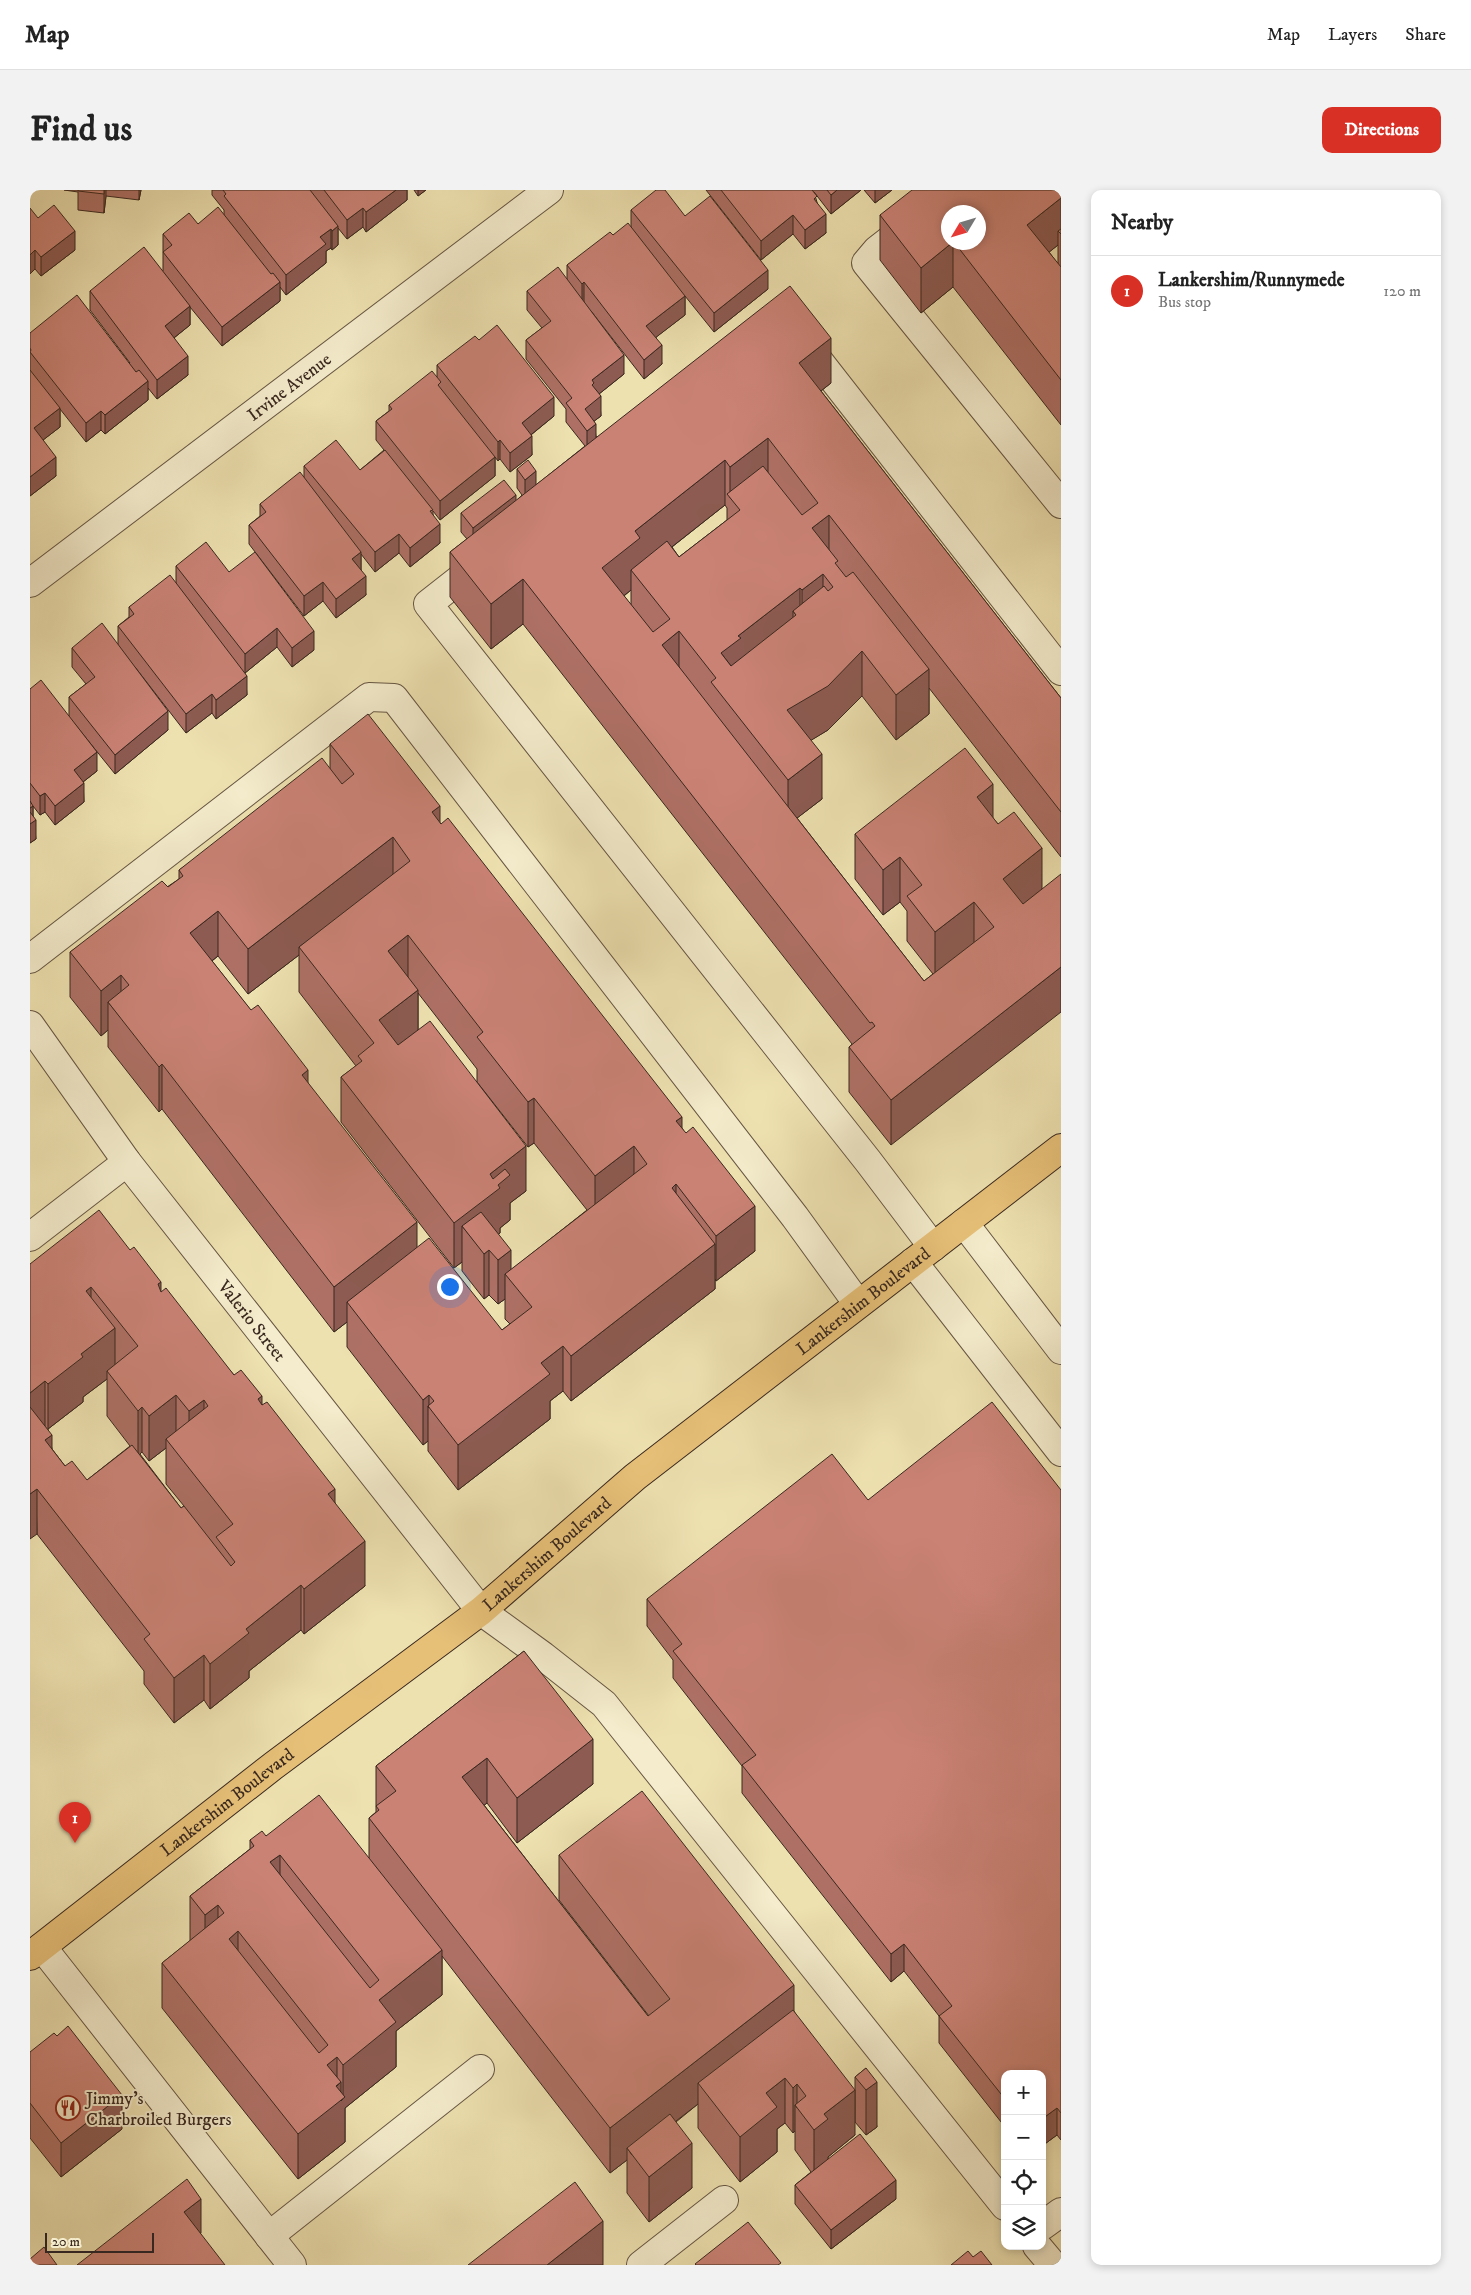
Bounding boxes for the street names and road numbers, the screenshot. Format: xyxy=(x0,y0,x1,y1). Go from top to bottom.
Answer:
street label: Irvine Avenue xyxy=(243,349,336,426)
street label: Lankershim Boulevard xyxy=(792,1243,935,1360)
street label: Valerio Street xyxy=(212,1276,290,1367)
street label: Lankershim Boulevard xyxy=(479,1493,616,1616)
street label: Lankershim Boulevard xyxy=(156,1744,299,1862)

